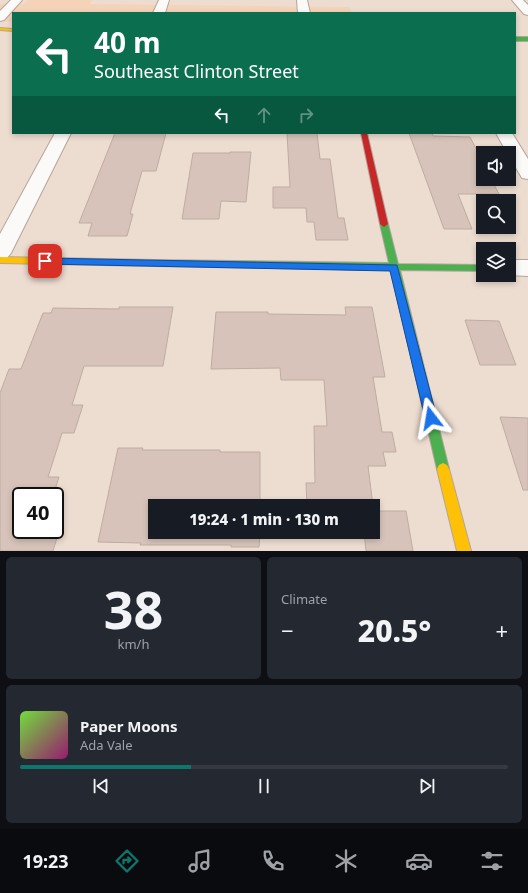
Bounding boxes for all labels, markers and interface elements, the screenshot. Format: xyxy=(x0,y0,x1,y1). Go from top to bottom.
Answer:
text: 40 m xyxy=(94,23,161,61)
icon: left xyxy=(28,28,80,80)
text: Southeast Clinton Street xyxy=(94,59,299,83)
icon: left xyxy=(211,104,233,126)
icon: ahead xyxy=(253,104,275,126)
icon: right xyxy=(295,104,317,126)
map controls xyxy=(476,146,516,282)
button: sound xyxy=(476,146,516,186)
button: search xyxy=(476,194,516,234)
button: layers xyxy=(476,242,516,282)
pin xyxy=(28,244,62,278)
icon: arrive xyxy=(34,250,56,272)
position arrow xyxy=(410,397,452,439)
speed limit sign: 40 xyxy=(12,487,64,539)
text: 19:24 · 1 min · 130 m xyxy=(189,509,339,529)
text: 38 xyxy=(104,573,163,644)
text: Climate xyxy=(281,590,327,608)
text: 20.5° xyxy=(358,610,431,651)
text: − xyxy=(281,615,294,645)
text: + xyxy=(495,615,508,645)
text: km/h xyxy=(118,635,149,653)
text: Paper Moons xyxy=(80,716,178,736)
text: Ada Vale xyxy=(80,736,133,754)
icon: previous xyxy=(90,775,112,797)
icon: pause xyxy=(253,775,275,797)
icon: next xyxy=(416,775,438,797)
icon: directions xyxy=(113,847,141,875)
icon: music xyxy=(186,847,214,875)
icon: phone xyxy=(259,847,287,875)
icon: climate xyxy=(332,847,360,875)
icon: car xyxy=(405,847,433,875)
icon: filters xyxy=(478,847,506,875)
text: 19:23 xyxy=(22,849,69,873)

